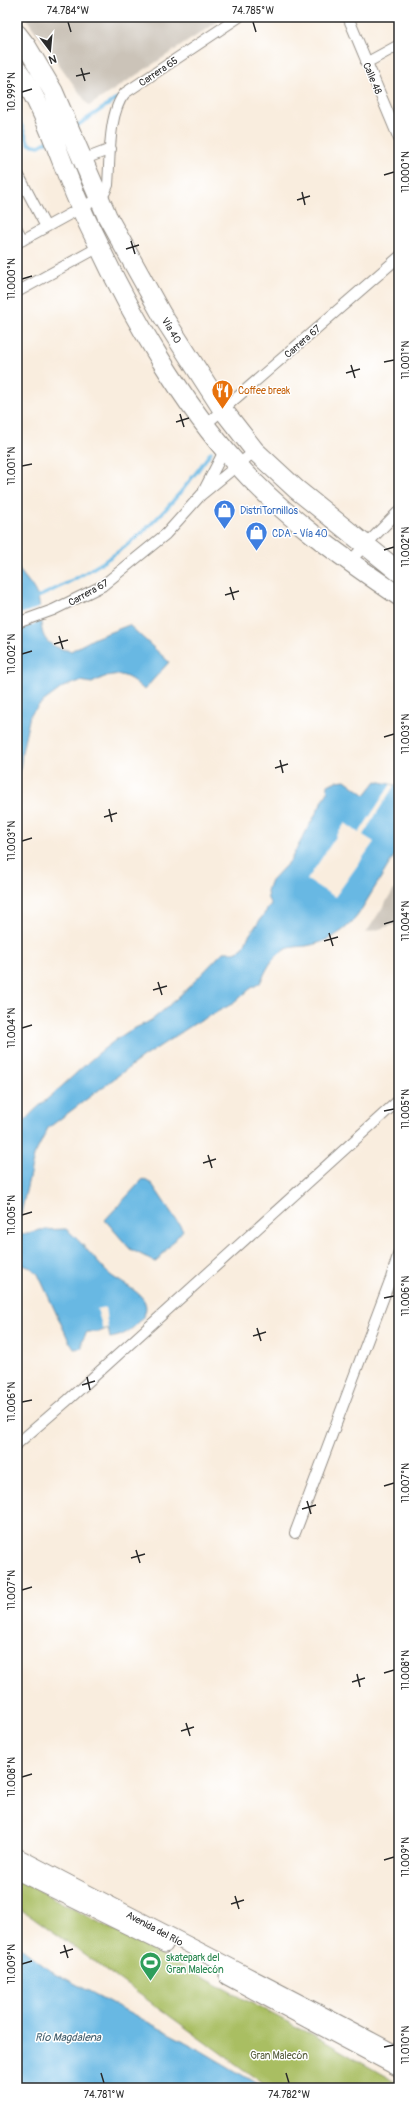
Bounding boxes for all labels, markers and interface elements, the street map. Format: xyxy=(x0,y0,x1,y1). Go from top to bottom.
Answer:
text: 74.784°W xyxy=(47,5,90,17)
text: 74.785°W xyxy=(232,5,274,17)
north arrow xyxy=(30,30,70,70)
text: N xyxy=(47,52,58,67)
street label: Carrera 65 xyxy=(137,54,180,89)
street label: Calle 48 xyxy=(360,61,384,96)
text: 10.999°N xyxy=(6,72,18,112)
text: 11.000°N xyxy=(400,151,412,193)
text: 11.000°N xyxy=(6,258,18,300)
street label: Vía 40 xyxy=(159,315,184,346)
street label: Carrera 67 xyxy=(282,322,324,361)
text: 11.001°N xyxy=(400,340,412,379)
restaurant icon: Coffee break xyxy=(210,377,236,410)
place label: Coffee break xyxy=(238,385,291,397)
text: 11.001°N xyxy=(6,446,18,485)
shop icon: DistriTornillos xyxy=(211,497,237,530)
place label: DistriTornillos xyxy=(240,505,299,517)
shop icon: CDA - Vía 40 xyxy=(244,520,270,553)
text: 11.002°N xyxy=(400,527,412,567)
place label: CDA - Vía 40 xyxy=(272,528,328,540)
street label: Carrera 67 xyxy=(66,577,111,609)
text: 11.002°N xyxy=(6,634,18,674)
text: 11.003°N xyxy=(400,714,412,754)
text: 11.003°N xyxy=(6,821,18,861)
text: 11.004°N xyxy=(400,900,412,941)
text: 11.004°N xyxy=(6,1007,18,1048)
text: 11.005°N xyxy=(400,1089,412,1129)
text: 11.005°N xyxy=(6,1195,18,1235)
text: 11.006°N xyxy=(400,1275,412,1316)
text: 11.006°N xyxy=(6,1381,18,1422)
text: 11.007°N xyxy=(400,1463,412,1503)
text: 11.007°N xyxy=(6,1570,18,1610)
text: 11.008°N xyxy=(400,1650,412,1690)
text: 11.008°N xyxy=(6,1757,18,1797)
text: 11.009°N xyxy=(400,1837,412,1877)
street label: Avenida del Río xyxy=(124,1909,186,1949)
text: 11.009°N xyxy=(6,1944,18,1984)
sports icon: skatepark del Gran Malecón xyxy=(137,1950,163,1983)
place label: skatepark del Gran Malecón xyxy=(166,1952,224,1976)
text: 11.010°N xyxy=(400,2025,412,2064)
water label: Río Magdalena xyxy=(35,2031,102,2044)
park label: Gran Malecón xyxy=(250,2050,308,2062)
text: 74.781°W xyxy=(84,2089,125,2101)
text: 74.782°W xyxy=(268,2089,311,2101)

